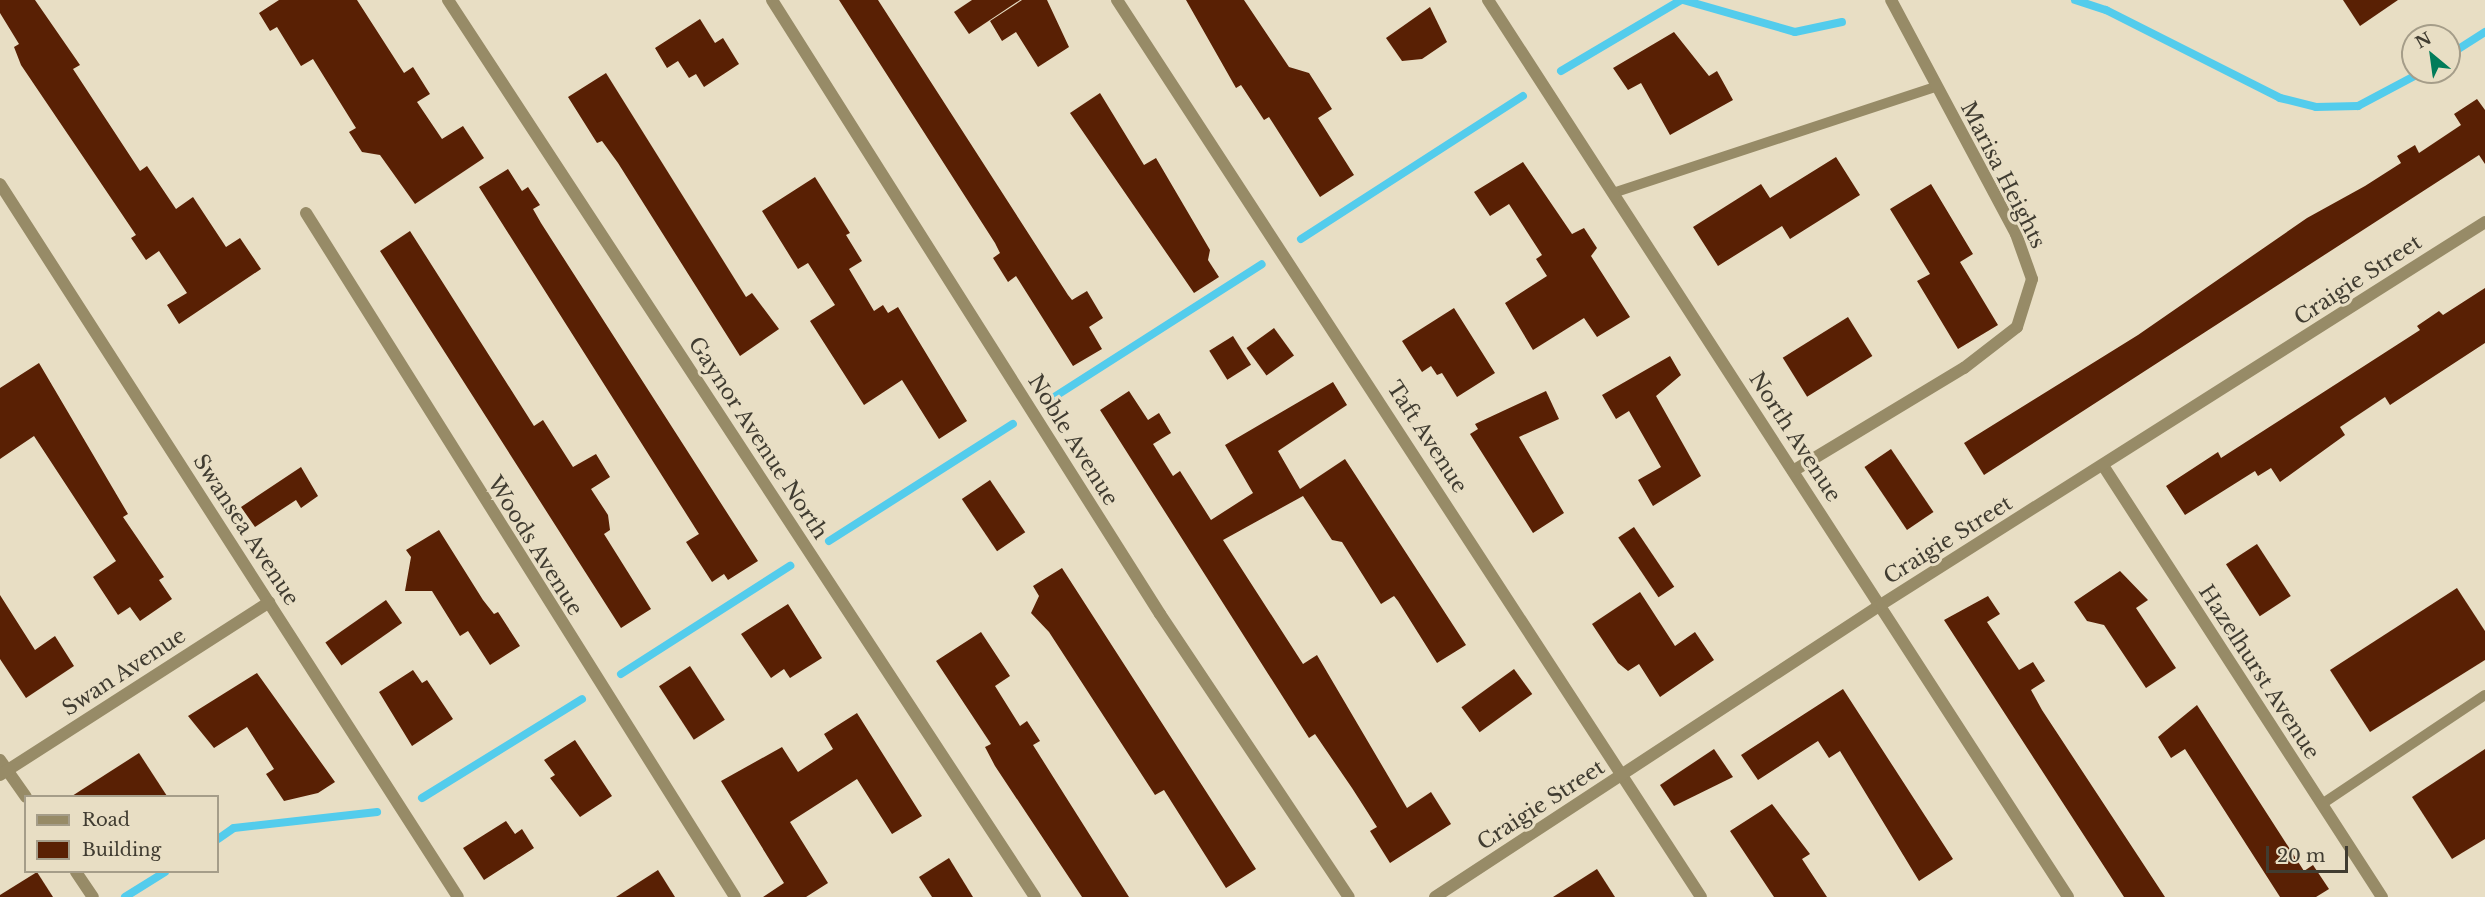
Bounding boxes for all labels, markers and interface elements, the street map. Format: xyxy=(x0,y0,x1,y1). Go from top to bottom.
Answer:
north arrow xyxy=(2401,24,2461,84)
text: N xyxy=(2412,28,2435,52)
street label: Marisa Heights xyxy=(1955,97,2051,253)
street label: Craigie Street xyxy=(2290,230,2426,330)
street label: Gaynor Avenue North xyxy=(683,332,833,544)
street label: North Avenue xyxy=(1743,367,1847,507)
street label: Noble Avenue xyxy=(1022,369,1124,511)
street label: Taft Avenue xyxy=(1381,376,1473,498)
street label: Swansea Avenue xyxy=(187,449,305,611)
street label: Woods Avenue xyxy=(482,471,588,621)
street label: Craigie Street xyxy=(1879,490,2017,590)
street label: Hazelhurst Avenue xyxy=(2193,580,2325,764)
street label: Swan Avenue xyxy=(57,622,191,722)
street label: Craigie Street xyxy=(1473,755,1609,855)
legend xyxy=(24,795,219,873)
text: Road xyxy=(82,809,130,831)
scale bar xyxy=(2269,834,2352,872)
text: Building xyxy=(82,839,161,861)
text: 20 m xyxy=(2277,845,2325,867)

